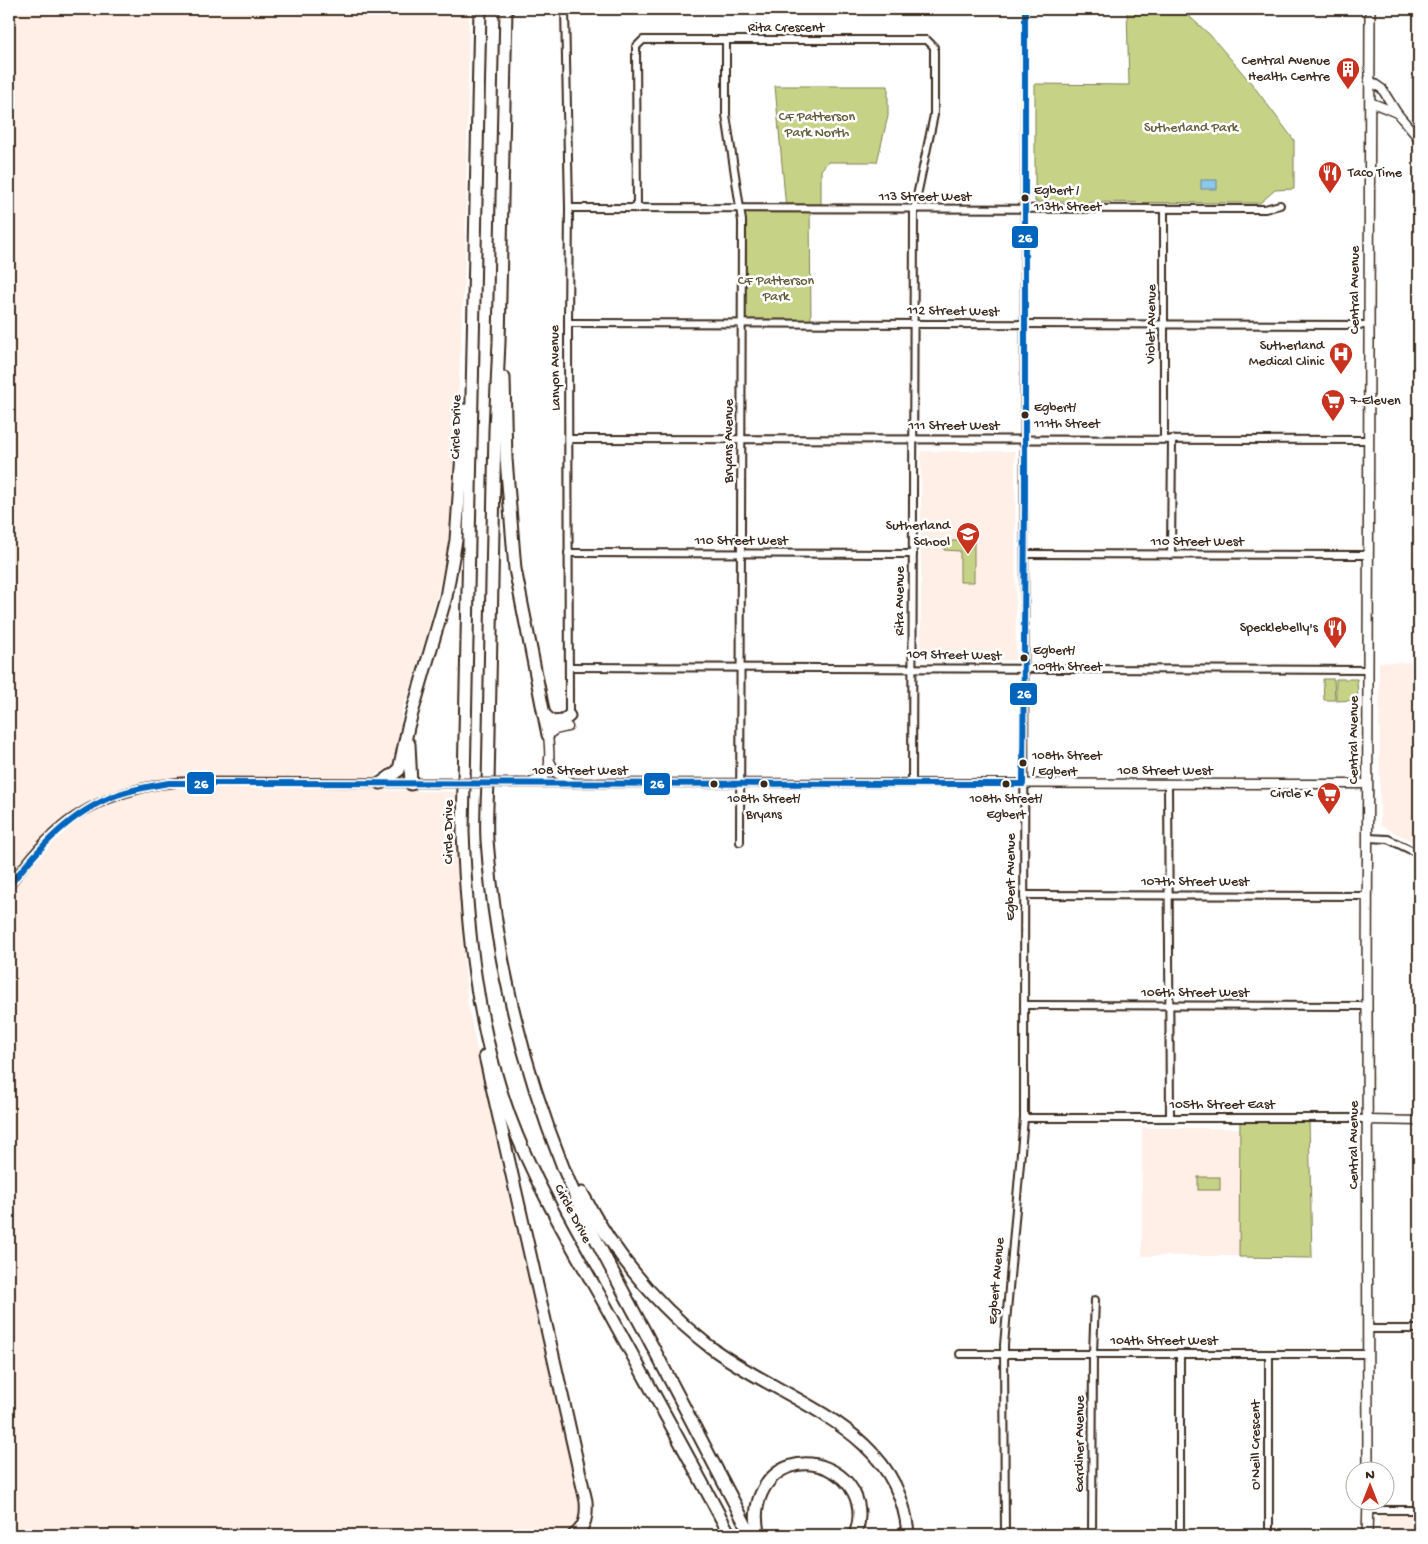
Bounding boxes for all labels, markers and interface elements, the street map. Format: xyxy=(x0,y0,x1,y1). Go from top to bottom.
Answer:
street label: Rita Crescent xyxy=(748,20,826,37)
place label: Central Avenue Health Centre xyxy=(1242,53,1331,86)
building icon: Central Avenue Health Centre xyxy=(1335,56,1361,90)
park label: CF Patterson Park North xyxy=(779,109,855,142)
park label: Sutherland Park xyxy=(1144,120,1240,137)
restaurant icon: Taco Time xyxy=(1317,160,1343,194)
place label: Taco Time xyxy=(1347,165,1403,182)
place label: Egbert / 113th Street xyxy=(1033,184,1103,215)
street label: 113 Street West xyxy=(878,189,973,206)
marker: Egbert / 113th Street xyxy=(1020,193,1030,203)
line badge: 26 xyxy=(1011,225,1039,249)
text: 26 xyxy=(1018,231,1033,248)
street label: Central Avenue xyxy=(1347,245,1364,334)
park label: CF Patterson Park xyxy=(738,273,814,306)
street label: Violet Avenue xyxy=(1143,283,1161,365)
street label: 112 Street West xyxy=(906,303,1000,321)
street label: Lanyon Avenue xyxy=(547,324,565,411)
place label: Sutherland Medical Clinic xyxy=(1249,338,1326,371)
hospital icon: Sutherland Medical Clinic xyxy=(1328,341,1354,375)
supermarket icon: 7-Eleven xyxy=(1320,388,1346,422)
place label: 7-Eleven xyxy=(1349,393,1401,410)
street label: Circle Drive xyxy=(448,394,466,459)
street label: Bryans Avenue xyxy=(721,398,738,484)
place label: Egbert/ 111th Street xyxy=(1033,401,1101,432)
marker: Egbert/ 111th Street xyxy=(1020,410,1030,420)
street label: 111 Street West xyxy=(908,418,1001,435)
place label: Sutherland School xyxy=(886,518,952,551)
school or university icon: Sutherland School xyxy=(955,521,981,555)
street label: 110 Street West xyxy=(693,533,789,550)
street label: 110 Street West xyxy=(1149,534,1245,551)
street label: Rita Avenue xyxy=(892,566,909,636)
restaurant icon: Specklebelly's xyxy=(1322,615,1348,649)
place label: Specklebelly's xyxy=(1240,620,1319,637)
place label: Egbert/ 109th Street xyxy=(1032,644,1104,675)
street label: 109 Street West xyxy=(906,647,1003,665)
marker: Egbert/ 109th Street xyxy=(1019,653,1029,663)
line badge: 26 xyxy=(1009,682,1038,706)
text: 26 xyxy=(1017,687,1032,704)
street label: Central Avenue xyxy=(1346,695,1363,784)
place label: 108th Street / Egbert xyxy=(1031,749,1103,780)
marker: 108th Street / Egbert xyxy=(1018,758,1028,768)
street label: 108 Street West xyxy=(531,763,629,780)
street label: 108 Street West xyxy=(1116,763,1214,780)
line badge: 26 xyxy=(186,771,215,795)
line badge: 26 xyxy=(643,772,671,796)
text: 26 xyxy=(194,777,209,794)
text: 26 xyxy=(650,777,665,794)
unlabelled marker xyxy=(709,779,719,789)
marker: 108th Street/ Bryans xyxy=(759,779,769,789)
marker: 108th Street/ Egbert xyxy=(1001,779,1011,789)
supermarket icon: Circle K xyxy=(1316,781,1342,815)
place label: Circle K xyxy=(1270,786,1313,803)
place label: 108th Street/ Bryans xyxy=(727,792,800,823)
place label: 108th Street/ Egbert xyxy=(969,792,1042,823)
street label: Circle Drive xyxy=(441,799,458,864)
street label: Egbert Avenue xyxy=(1003,833,1020,921)
street label: 107th Street West xyxy=(1140,874,1250,891)
street label: 106th Street West xyxy=(1140,985,1250,1002)
street label: 105th Street East xyxy=(1168,1097,1276,1114)
street label: Central Avenue xyxy=(1346,1100,1363,1189)
street label: Circle Drive xyxy=(549,1182,595,1247)
street label: Egbert Avenue xyxy=(985,1236,1009,1325)
street label: 104th Street West xyxy=(1109,1333,1219,1350)
street label: Gardiner Avenue xyxy=(1072,1395,1089,1493)
street label: O'Neill Crescent xyxy=(1248,1399,1265,1490)
north arrow xyxy=(1346,1462,1396,1512)
text: N xyxy=(1365,1467,1375,1484)

